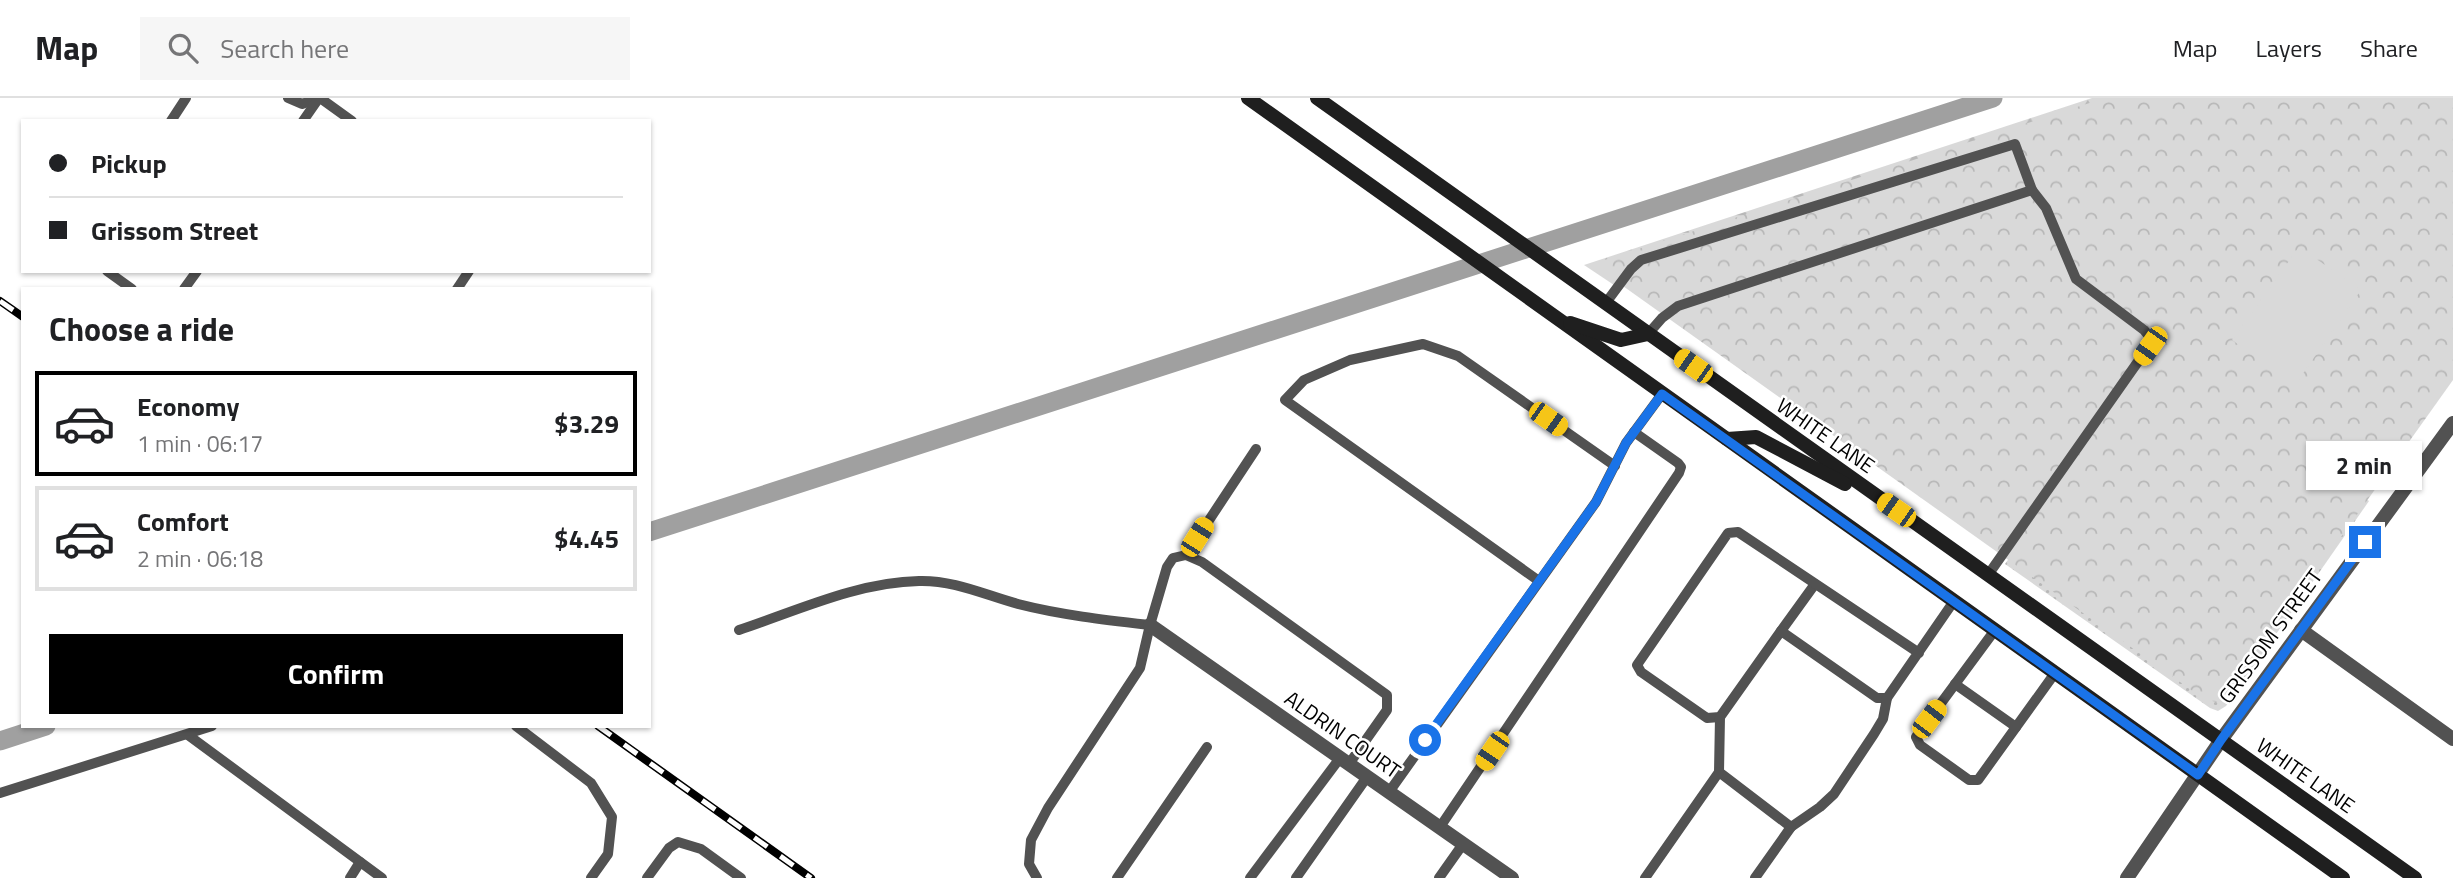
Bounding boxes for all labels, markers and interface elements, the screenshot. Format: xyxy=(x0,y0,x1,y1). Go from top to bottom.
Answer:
search box xyxy=(140,17,630,80)
text: Map xyxy=(35,23,98,73)
icon: search xyxy=(164,29,202,67)
text: Search here xyxy=(220,29,349,68)
text: Map xyxy=(2173,30,2218,66)
text: Layers xyxy=(2256,30,2322,66)
text: Share xyxy=(2360,30,2418,66)
text: Pickup xyxy=(91,144,167,183)
text: Grissom Street xyxy=(91,211,258,250)
text: Choose a ride xyxy=(49,305,234,353)
car xyxy=(2130,323,2171,369)
car xyxy=(1670,345,1717,387)
text: Economy xyxy=(137,387,239,426)
street label: WHITE LANE xyxy=(1770,389,1882,481)
icon: car xyxy=(53,392,116,455)
car xyxy=(1525,398,1572,440)
text: $3.29 xyxy=(554,404,619,443)
text: 1 min · 06:17 xyxy=(137,426,263,461)
callout: 2 min xyxy=(2307,440,2423,490)
text: 2 min xyxy=(2336,448,2392,483)
car xyxy=(1873,489,1920,531)
text: Comfort xyxy=(137,502,229,541)
icon: car xyxy=(53,507,116,570)
car xyxy=(1177,514,1218,560)
text: $4.45 xyxy=(554,519,619,558)
route end xyxy=(2349,526,2381,558)
text: 2 min · 06:18 xyxy=(137,541,263,576)
street label: GRISSOM STREET xyxy=(2210,562,2330,710)
button: Confirm xyxy=(49,634,623,714)
street label: ALDRIN COURT xyxy=(1278,682,1408,786)
car xyxy=(1908,696,1951,742)
route start xyxy=(1409,724,1441,756)
car xyxy=(1472,728,1513,774)
street label: WHITE LANE xyxy=(2250,729,2362,821)

